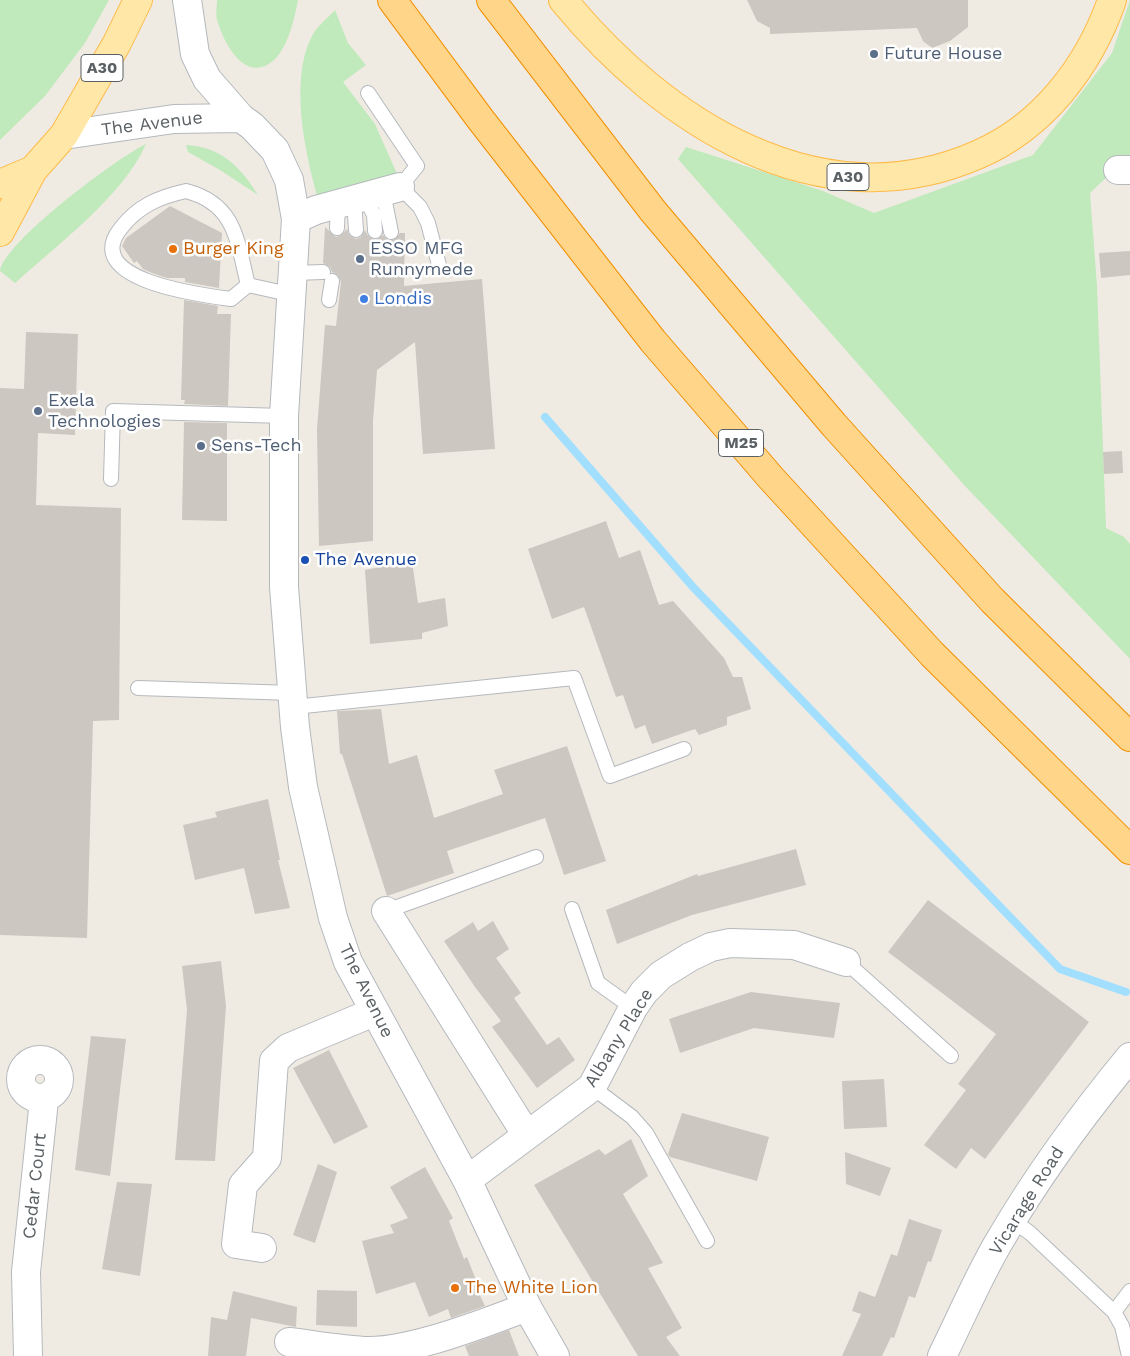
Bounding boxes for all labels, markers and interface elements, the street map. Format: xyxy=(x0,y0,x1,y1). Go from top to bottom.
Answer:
place label: Future House xyxy=(884,43,1002,65)
marker: Future House xyxy=(868,48,880,60)
road number: A30 xyxy=(81,54,123,82)
street label: The Avenue xyxy=(100,107,204,141)
road number: A30 xyxy=(827,163,869,190)
place label: Burger King xyxy=(183,238,284,260)
place label: ESSO MFG Runnymede xyxy=(370,238,473,280)
marker: Burger King xyxy=(167,243,179,255)
marker: ESSO MFG Runnymede xyxy=(354,253,366,265)
place label: Londis xyxy=(374,288,432,310)
marker: Londis xyxy=(358,293,370,305)
place label: Exela Technologies xyxy=(48,390,161,432)
marker: Exela Technologies xyxy=(32,405,44,417)
road number: M25 xyxy=(718,429,764,456)
place label: Sens-Tech xyxy=(211,435,302,457)
marker: Sens-Tech xyxy=(195,440,207,452)
place label: The Avenue xyxy=(315,549,417,571)
marker: The Avenue xyxy=(299,554,311,566)
street label: The Avenue xyxy=(334,940,398,1042)
street label: Albany Place xyxy=(580,985,658,1091)
street label: Cedar Court xyxy=(19,1132,51,1240)
street label: Vicarage Road xyxy=(985,1143,1069,1259)
place label: The White Lion xyxy=(465,1277,598,1299)
marker: The White Lion xyxy=(449,1282,461,1294)

